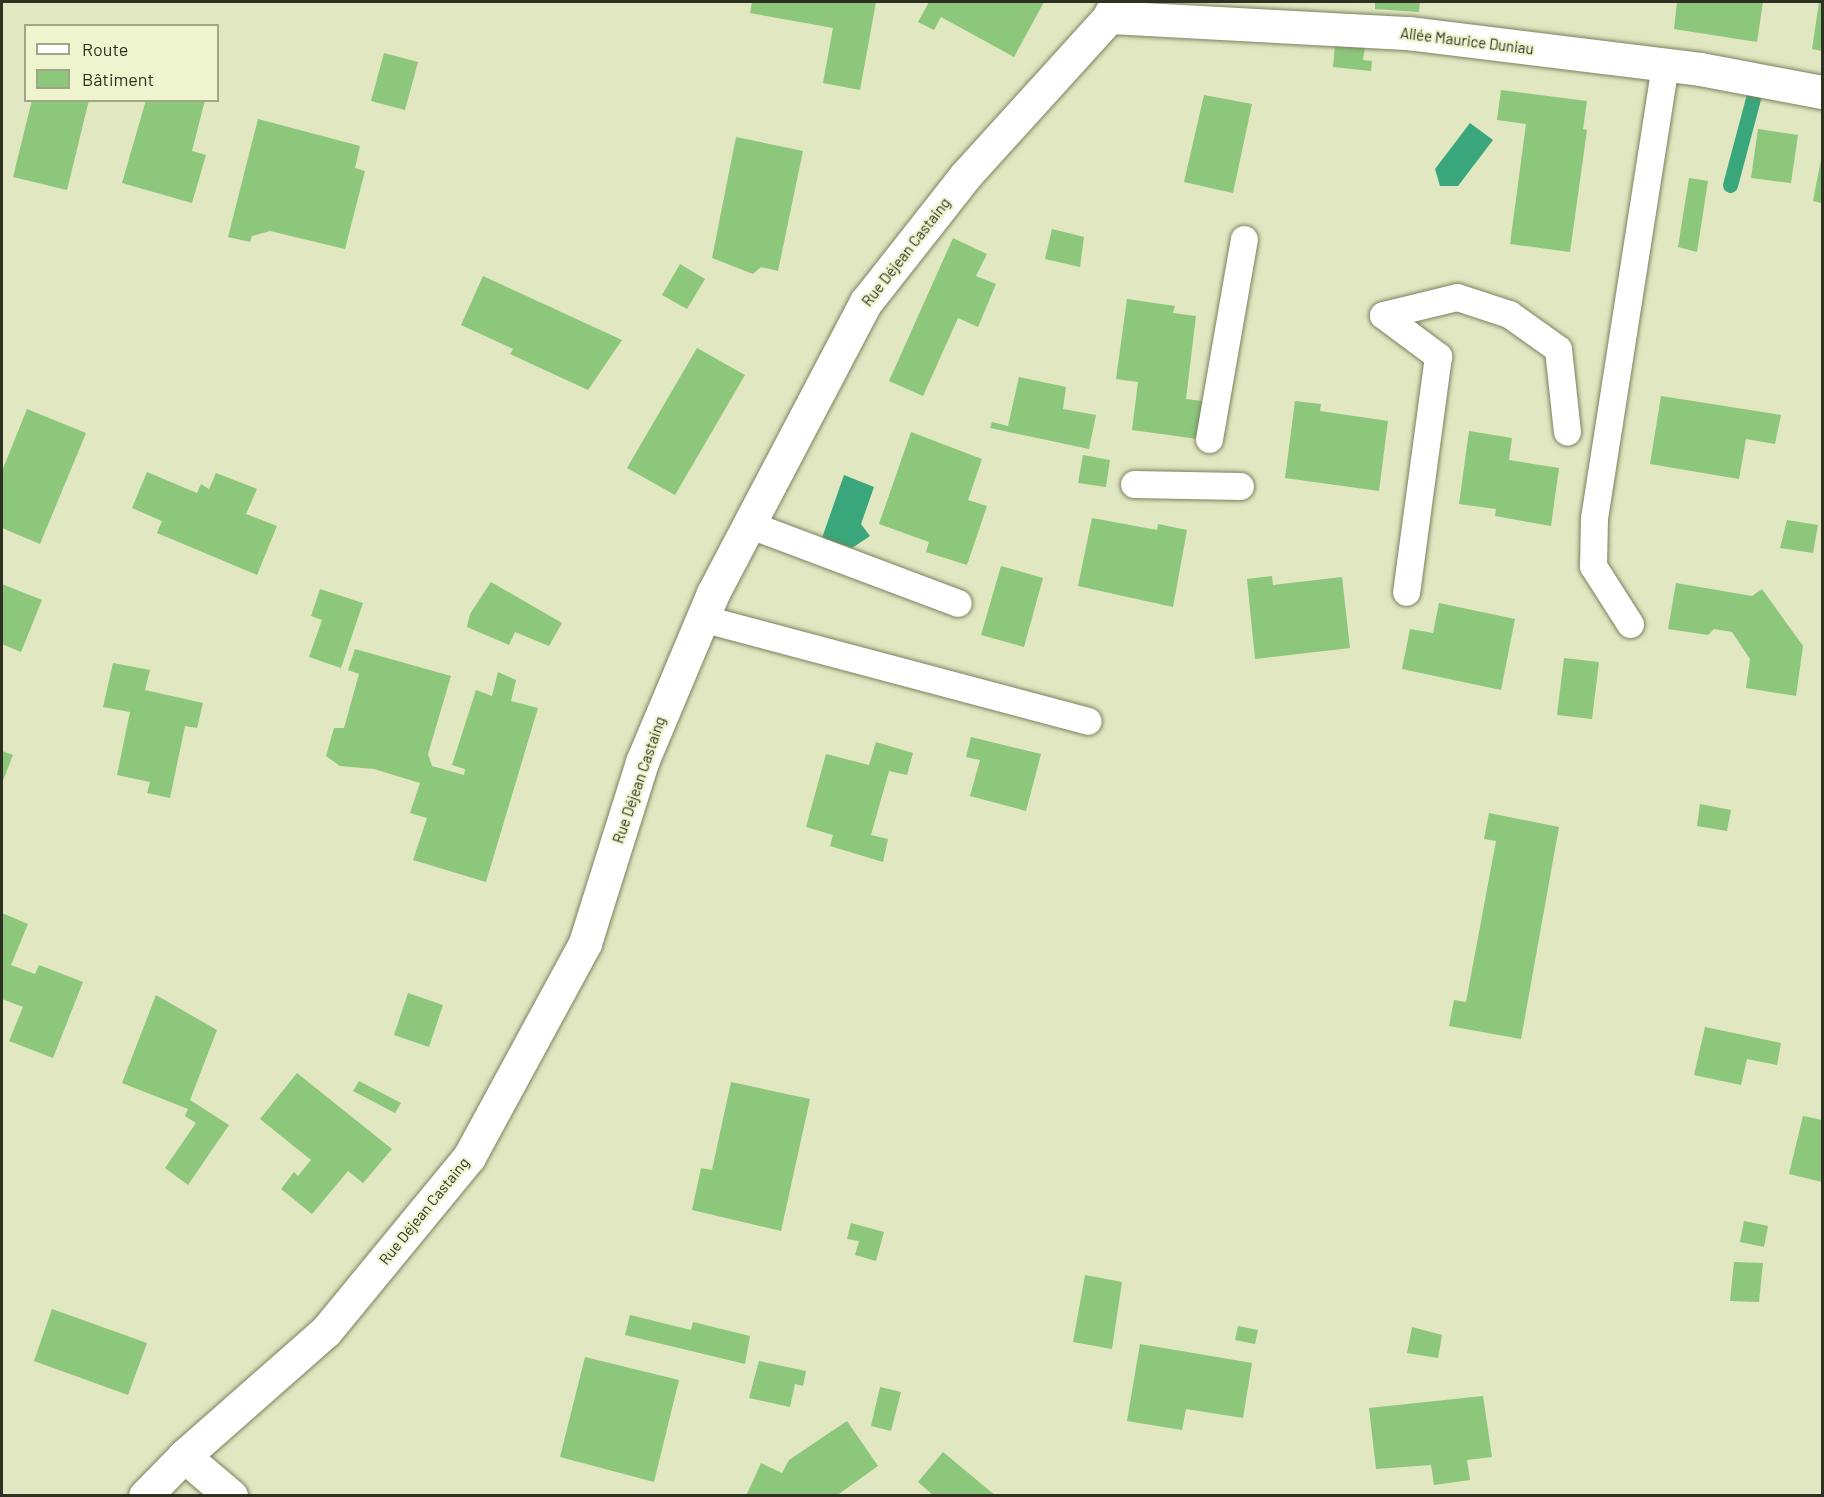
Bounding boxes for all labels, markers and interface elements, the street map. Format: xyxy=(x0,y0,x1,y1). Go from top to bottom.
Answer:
legend xyxy=(24,24,219,102)
street label: Allée Maurice Duniau xyxy=(1399,24,1535,58)
text: Route xyxy=(82,38,128,60)
text: Bâtiment xyxy=(82,68,154,90)
street label: Rue Déjean Castaing xyxy=(858,194,954,310)
street label: Rue Déjean Castaing xyxy=(609,714,669,846)
street label: Rue Déjean Castaing xyxy=(375,1154,473,1268)

